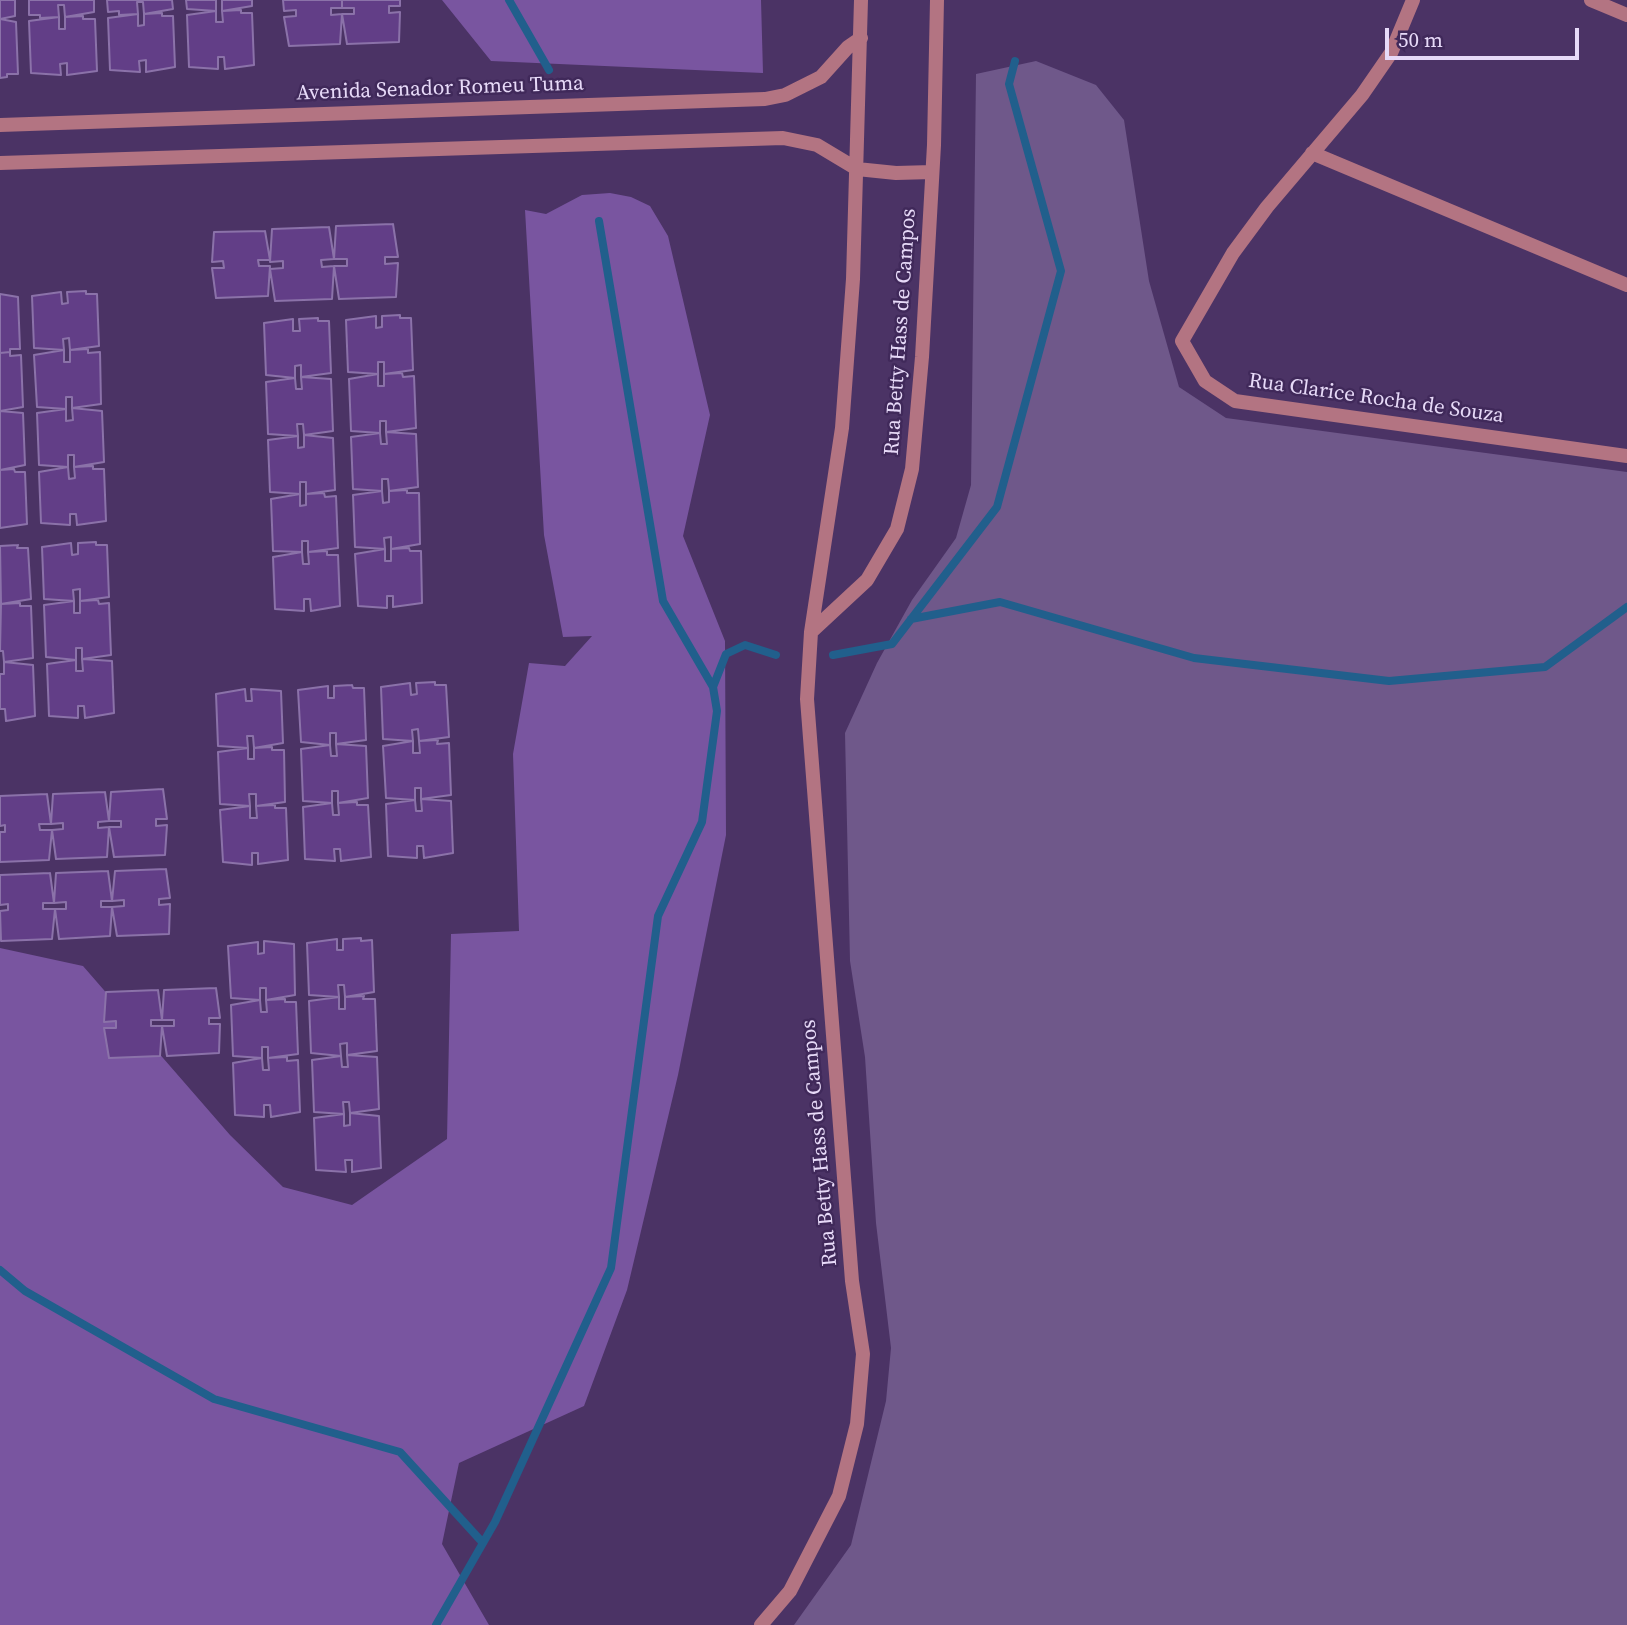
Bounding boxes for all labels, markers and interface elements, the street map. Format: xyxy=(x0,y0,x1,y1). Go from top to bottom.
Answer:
scale bar xyxy=(1389,14,1583,58)
text: 50 m xyxy=(1398,25,1443,54)
street label: Avenida Senador Romeu Tuma xyxy=(296,71,584,107)
street label: Rua Betty Hass de Campos xyxy=(880,208,922,456)
street label: Rua Clarice Rocha de Souza xyxy=(1247,369,1505,429)
street label: Rua Betty Hass de Campos xyxy=(797,1019,843,1267)

